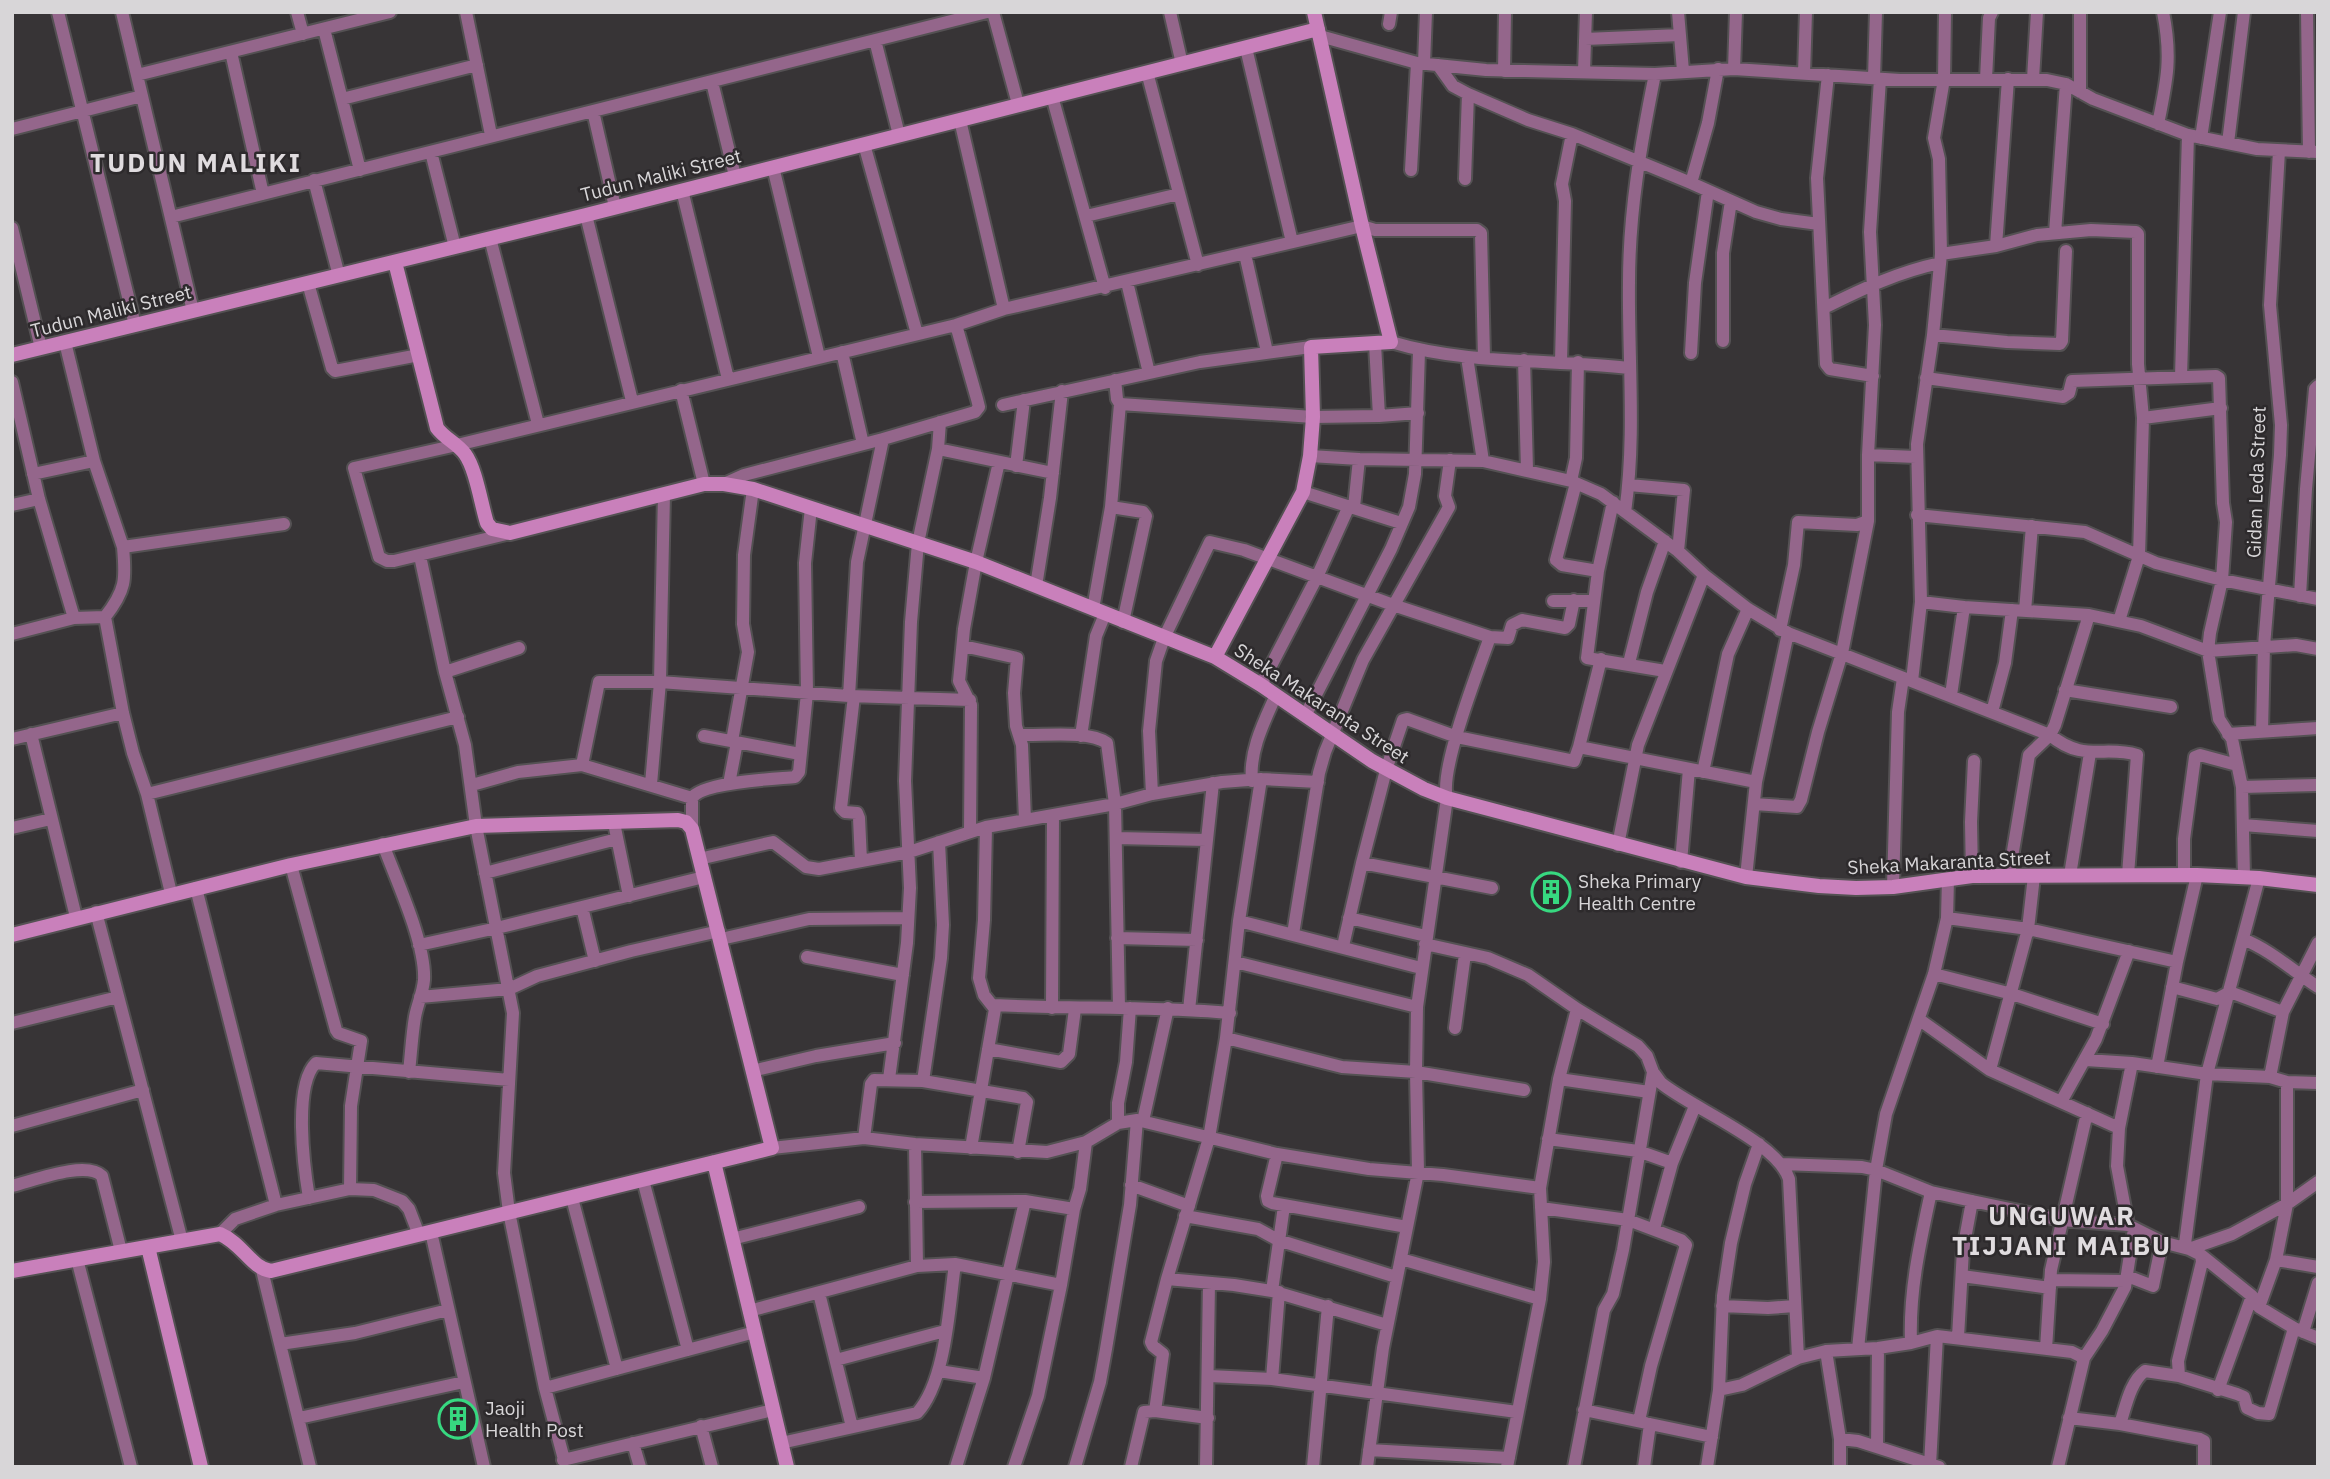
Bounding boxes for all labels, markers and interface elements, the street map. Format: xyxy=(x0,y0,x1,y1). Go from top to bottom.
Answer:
street label: Tudun Maliki Street xyxy=(578,143,744,207)
district label: TUDUN MALIKI xyxy=(90,145,302,179)
street label: Tudun Maliki Street xyxy=(28,279,194,343)
street label: Gidan Leda Street xyxy=(2241,406,2271,558)
street label: Sheka Makaranta Street xyxy=(1230,637,1414,769)
street label: Sheka Makaranta Street xyxy=(1847,845,2051,879)
place label: Sheka Primary Health Centre xyxy=(1578,869,1702,915)
building icon: Sheka Primary Health Centre xyxy=(1530,871,1572,913)
district label: UNGUWAR TIJJANI MAIBU xyxy=(1952,1198,2172,1262)
place label: Jaoji Health Post xyxy=(485,1396,584,1442)
building icon: Jaoji Health Post xyxy=(437,1398,479,1440)

